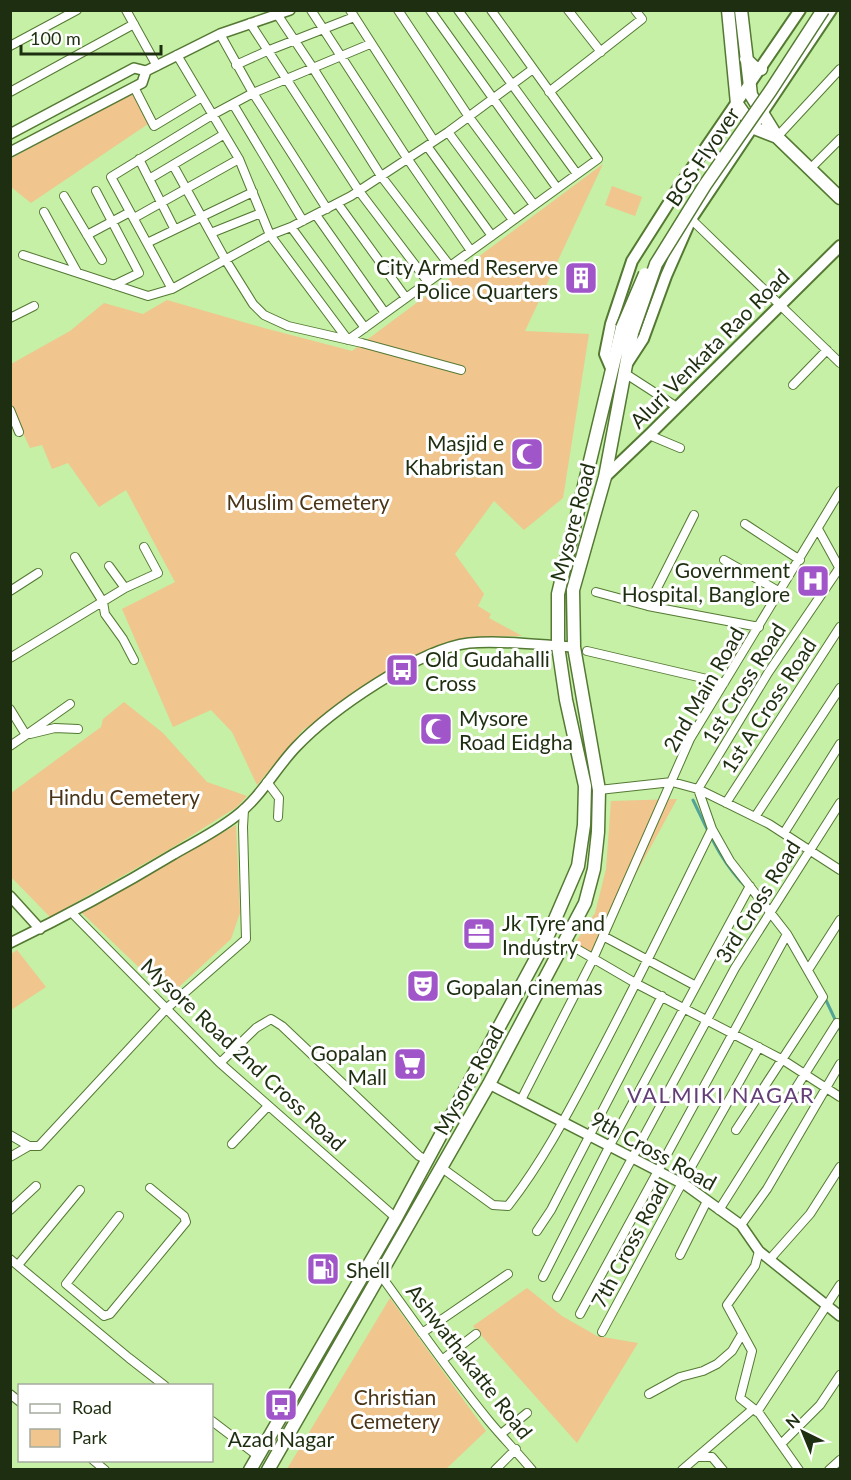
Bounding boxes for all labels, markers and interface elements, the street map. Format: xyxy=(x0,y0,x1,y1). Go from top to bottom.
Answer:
scale bar xyxy=(21,18,160,56)
text: 100 m xyxy=(30,27,81,49)
street label: BGS Flyover xyxy=(660,102,744,210)
place label: City Armed Reserve Police Quarters xyxy=(376,254,558,303)
building icon: City Armed Reserve Police Quarters xyxy=(563,260,599,296)
street label: Aluri Venkata Rao Road xyxy=(624,263,794,433)
place label: Masjid e Khabristan xyxy=(405,430,504,479)
mosque icon: Masjid e Khabristan xyxy=(509,436,545,472)
street label: Mysore Road xyxy=(544,460,600,584)
park label: Muslim Cemetery xyxy=(227,489,390,514)
place label: Government Hospital, Banglore xyxy=(622,557,790,606)
hospital icon: Government Hospital, Banglore xyxy=(795,563,831,599)
street label: 1st Cross Road xyxy=(696,618,790,748)
street label: 2nd Main Road xyxy=(657,622,749,756)
street label: 1st A Cross Road xyxy=(715,633,821,777)
place label: Old Gudahalli Cross xyxy=(425,646,550,695)
bus stop icon: Old Gudahalli Cross xyxy=(384,652,420,688)
place label: Mysore Road Eidgha xyxy=(459,705,573,754)
mosque icon: Mysore Road Eidgha xyxy=(418,711,454,747)
park label: Hindu Cemetery xyxy=(48,784,200,809)
street label: 3rd Cross Road xyxy=(709,835,805,967)
place label: Jk Tyre and Industry xyxy=(502,910,605,959)
office icon: Jk Tyre and Industry xyxy=(461,916,497,952)
street label: Mysore Road 2nd Cross Road xyxy=(136,953,352,1155)
theatre icon: Gopalan cinemas xyxy=(405,968,441,1004)
place label: Gopalan cinemas xyxy=(446,974,603,999)
street label: Mysore Road xyxy=(428,1021,508,1139)
place label: Gopalan Mall xyxy=(311,1040,387,1089)
supermarket icon: Gopalan Mall xyxy=(392,1046,428,1082)
district label: VALMIKI NAGAR xyxy=(627,1081,815,1108)
street label: 9th Cross Road xyxy=(587,1105,721,1195)
street label: 7th Cross Road xyxy=(585,1176,673,1312)
fuel station icon: Shell xyxy=(305,1251,341,1287)
place label: Shell xyxy=(346,1257,390,1282)
street label: Ashwathakatte Road xyxy=(402,1279,538,1443)
legend xyxy=(18,1384,213,1462)
park label: Christian Cemetery xyxy=(350,1384,440,1433)
bus stop icon: Azad Nagar xyxy=(263,1387,299,1423)
text: Road xyxy=(72,1396,112,1418)
north arrow xyxy=(773,1402,833,1462)
text: N xyxy=(781,1410,803,1432)
text: Park xyxy=(72,1426,108,1448)
place label: Azad Nagar xyxy=(228,1426,335,1451)

